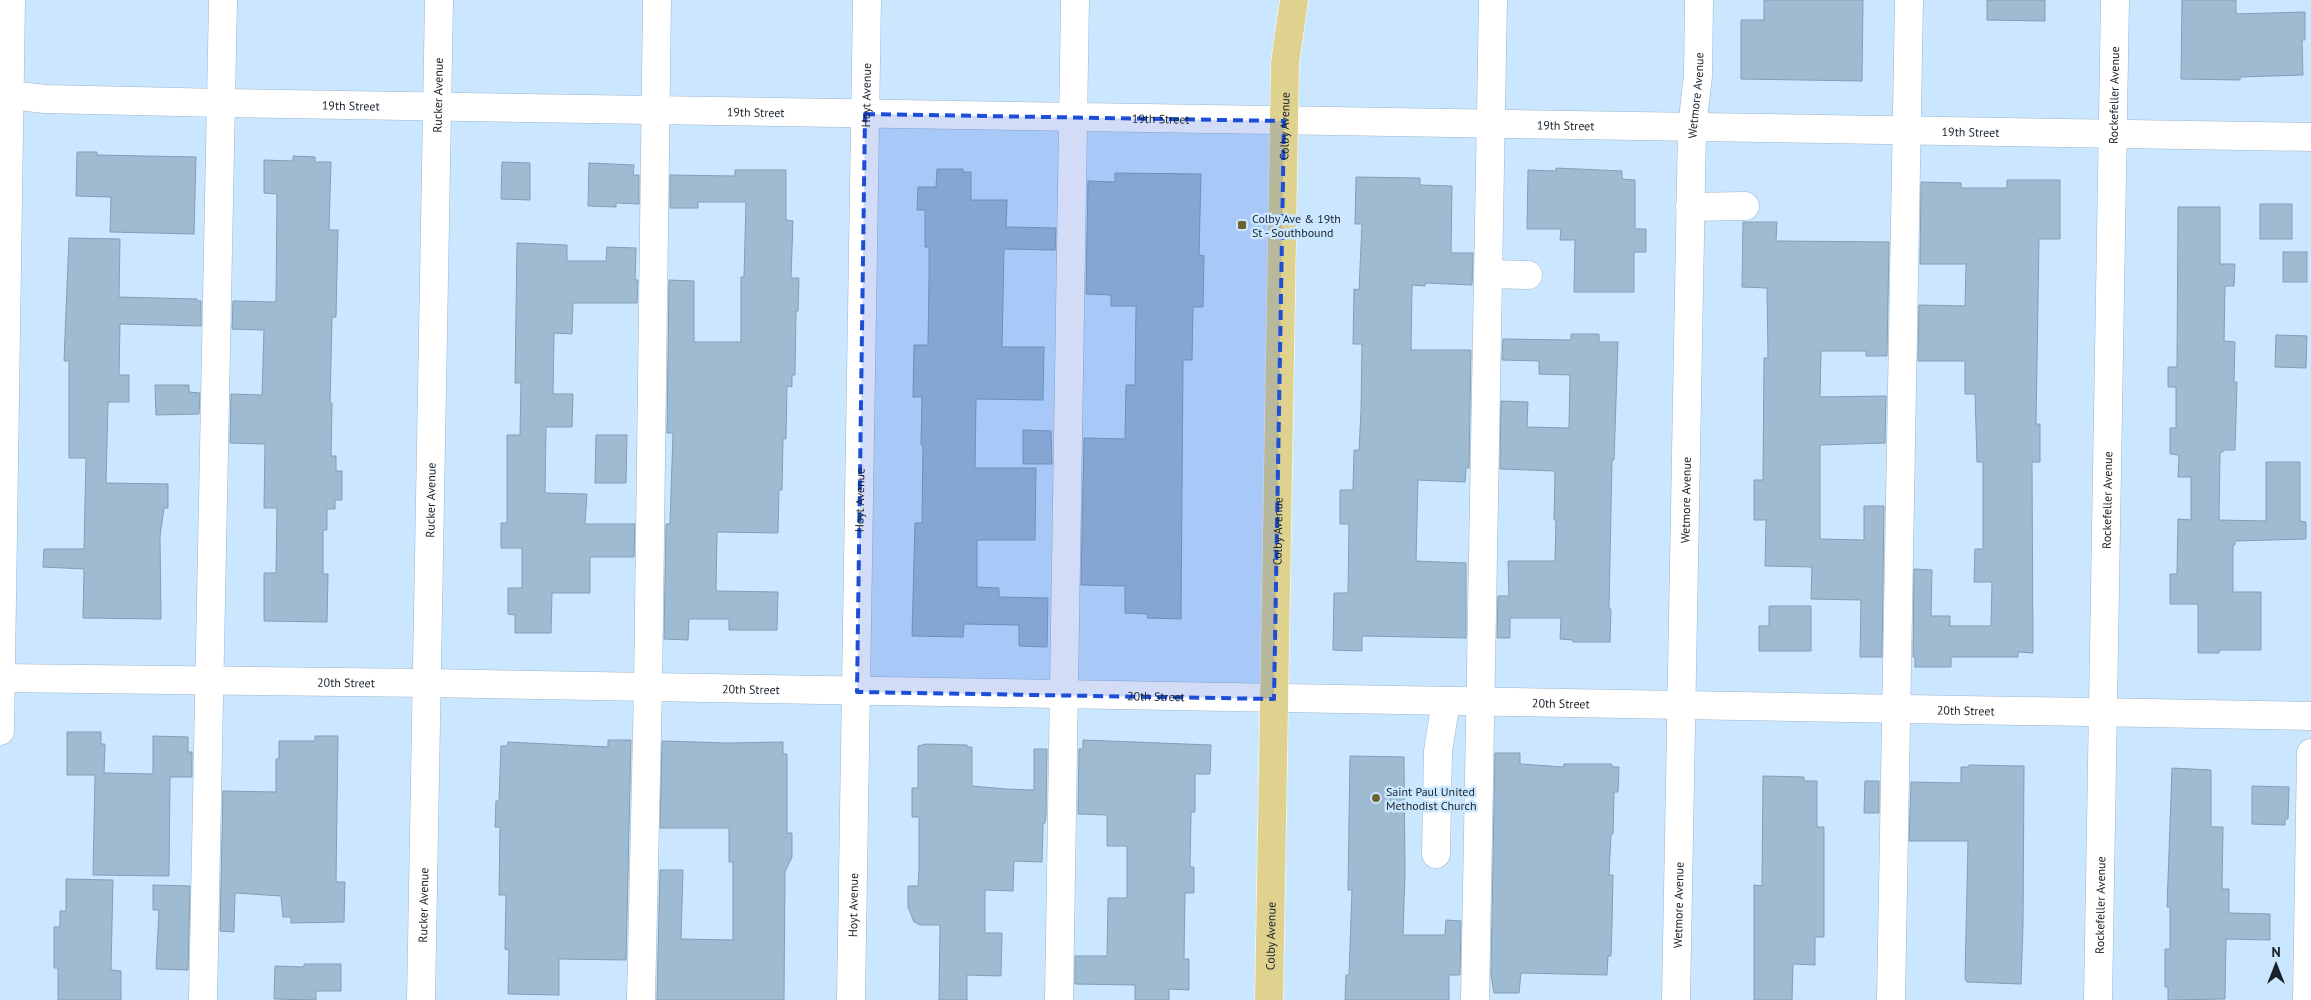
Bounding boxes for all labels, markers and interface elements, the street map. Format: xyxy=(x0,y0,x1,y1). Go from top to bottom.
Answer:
street label: Rockefeller Avenue xyxy=(2105,46,2122,144)
street label: Wetmore Avenue xyxy=(1684,52,1706,138)
street label: Rucker Avenue xyxy=(429,57,445,133)
street label: Hoyt Avenue xyxy=(857,63,873,127)
street label: Colby Avenue xyxy=(1276,92,1292,160)
street label: 19th Street xyxy=(322,97,380,113)
street label: 19th Street xyxy=(727,104,785,120)
street label: 19th Street xyxy=(1132,110,1190,126)
street label: 19th Street xyxy=(1537,117,1595,133)
street label: 19th Street xyxy=(1942,123,1999,139)
place label: Colby Ave & 19th St - Southbound xyxy=(1252,211,1341,240)
marker: Colby Ave & 19th St - Southbound xyxy=(1236,219,1248,231)
street label: Rockefeller Avenue xyxy=(2098,451,2115,549)
street label: Wetmore Avenue xyxy=(1677,457,1693,543)
street label: Rucker Avenue xyxy=(422,462,438,538)
street label: Hoyt Avenue xyxy=(851,468,867,532)
street label: Colby Avenue xyxy=(1269,497,1285,565)
street label: 20th Street xyxy=(317,674,375,690)
street label: 20th Street xyxy=(722,681,780,697)
street label: 20th Street xyxy=(1127,688,1185,704)
street label: 20th Street xyxy=(1532,695,1590,711)
street label: 20th Street xyxy=(1937,702,1995,718)
place label: Saint Paul United Methodist Church xyxy=(1386,784,1477,813)
marker: Saint Paul United Methodist Church xyxy=(1370,792,1382,804)
street label: Rockefeller Avenue xyxy=(2091,856,2108,954)
street label: Wetmore Avenue xyxy=(1669,862,1686,948)
street label: Rucker Avenue xyxy=(415,867,431,943)
street label: Hoyt Avenue xyxy=(845,873,861,937)
street label: Colby Avenue xyxy=(1262,902,1278,970)
north arrow xyxy=(2251,940,2301,990)
text: N xyxy=(2271,943,2281,961)

